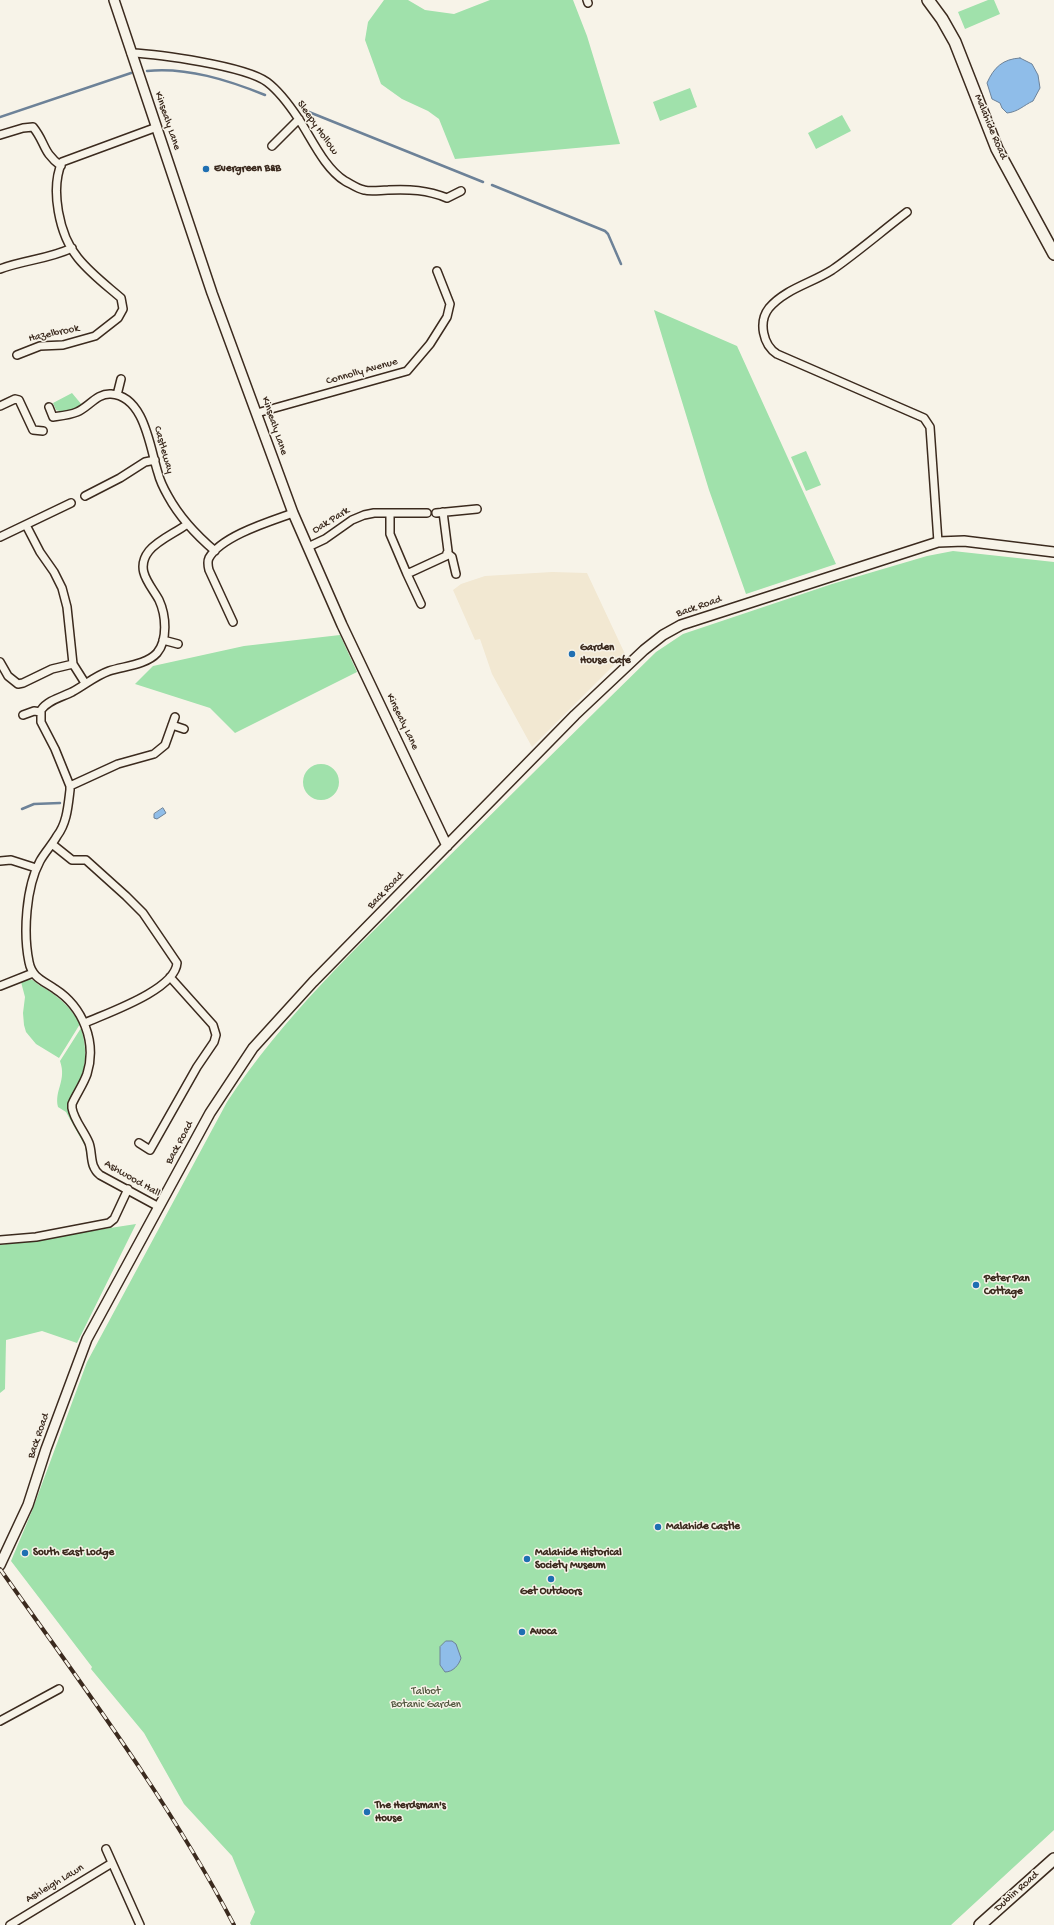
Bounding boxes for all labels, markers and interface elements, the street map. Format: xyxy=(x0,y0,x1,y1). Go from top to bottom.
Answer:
street label: Kinsealy Lane xyxy=(151,90,183,152)
street label: Malahide Road xyxy=(970,93,1010,161)
street label: Sleepy Hollow xyxy=(293,98,341,158)
place label: Evergreen B&B xyxy=(214,162,281,176)
marker: Evergreen B&B xyxy=(201,164,211,174)
street label: Hazelbrook xyxy=(28,322,80,346)
street label: Connolly Avenue xyxy=(325,355,399,389)
street label: Kinsealy Lane xyxy=(258,395,290,457)
street label: Castleway xyxy=(150,425,176,475)
street label: Oak Park xyxy=(310,504,352,538)
street label: Back Road xyxy=(675,593,723,621)
place label: Garden House Cafe xyxy=(580,641,631,667)
marker: Garden House Cafe xyxy=(567,649,577,659)
street label: Kinsealy Lane xyxy=(383,692,421,752)
street label: Back Road xyxy=(365,870,407,912)
street label: Back Road xyxy=(163,1119,197,1167)
street label: Ashwood Hall xyxy=(102,1158,162,1200)
place label: Peter Pan Cottage xyxy=(984,1272,1030,1298)
marker: Peter Pan Cottage xyxy=(971,1280,981,1290)
street label: Back Road xyxy=(25,1412,53,1460)
place label: Malahide Castle xyxy=(666,1520,740,1534)
marker: Malahide Castle xyxy=(653,1522,663,1532)
place label: South East Lodge xyxy=(33,1546,114,1560)
place label: Malahide Historical Society Museum xyxy=(535,1546,622,1572)
marker: South East Lodge xyxy=(20,1548,30,1558)
marker: Malahide Historical Society Museum xyxy=(522,1554,532,1564)
marker: Get Outdoors xyxy=(546,1574,556,1584)
place label: Get Outdoors xyxy=(520,1585,582,1599)
place label: Avoca xyxy=(530,1625,557,1639)
marker: Avoca xyxy=(517,1627,527,1637)
park label: Talbot Botanic Garden xyxy=(391,1685,461,1711)
place label: The Herdsman's House xyxy=(375,1799,446,1825)
marker: The Herdsman's House xyxy=(362,1807,372,1817)
street label: Ashleigh Lawn xyxy=(23,1861,87,1907)
street label: Dublin Road xyxy=(992,1869,1042,1915)

